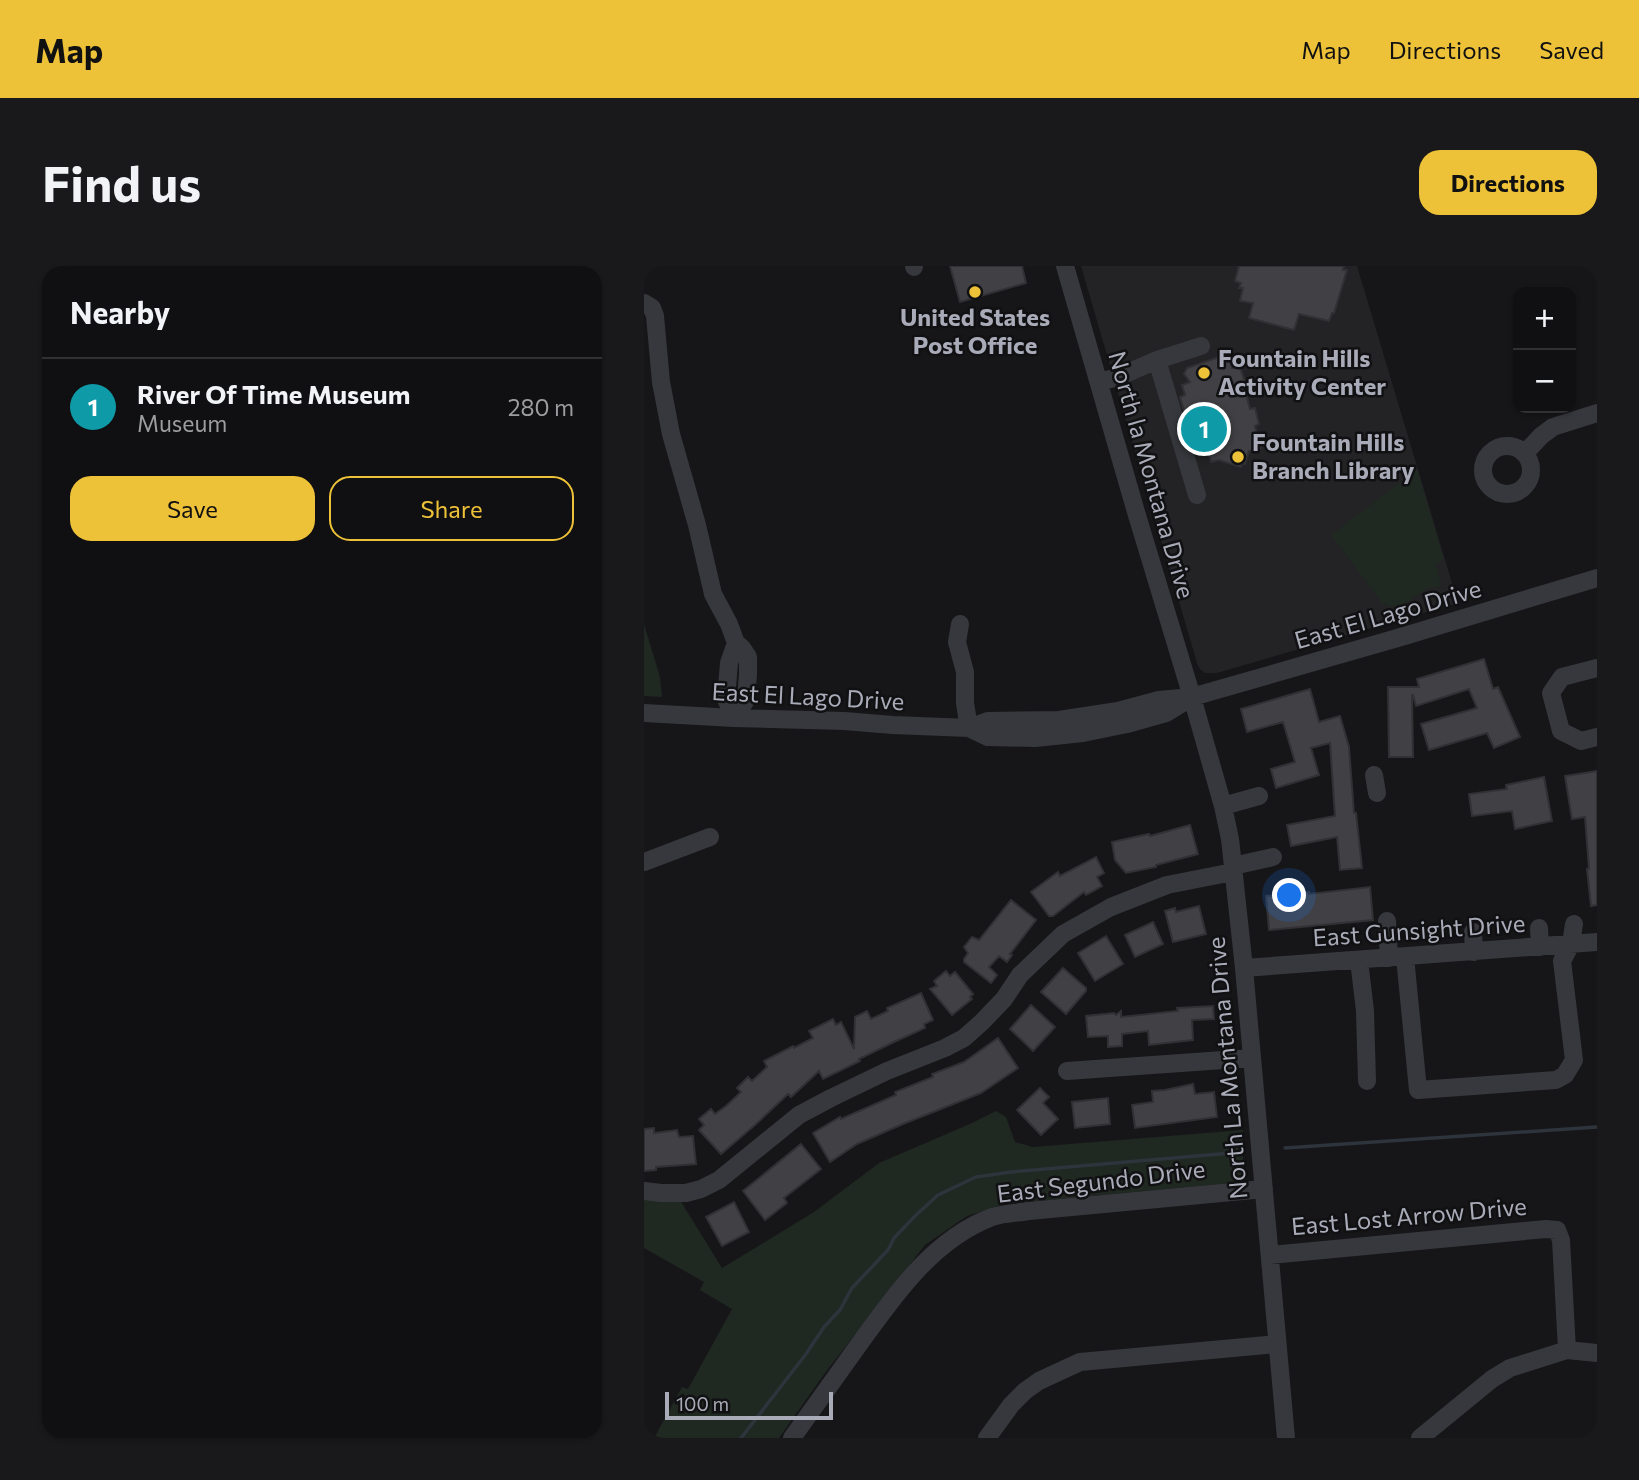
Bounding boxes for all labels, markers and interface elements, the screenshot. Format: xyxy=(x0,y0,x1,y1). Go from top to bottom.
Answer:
text: Map xyxy=(35,29,103,70)
text: Map xyxy=(1301,35,1351,64)
text: Directions xyxy=(1389,35,1501,64)
text: Saved xyxy=(1539,35,1604,64)
button: Directions xyxy=(1419,150,1597,215)
text: Find us xyxy=(42,152,201,212)
marker: United States Post Office xyxy=(967,284,983,300)
map controls xyxy=(1513,287,1576,413)
button: + xyxy=(1513,287,1576,350)
text: Nearby xyxy=(70,293,170,330)
place label: United States Post Office xyxy=(900,302,1050,359)
place label: Fountain Hills Activity Center xyxy=(1218,343,1386,400)
street label: North la Montana Drive xyxy=(1103,348,1202,602)
button: − xyxy=(1513,350,1576,413)
marker: Fountain Hills Activity Center xyxy=(1196,365,1212,381)
text: River Of Time Museum xyxy=(137,378,410,409)
text: 1 xyxy=(88,393,98,421)
text: 280 m xyxy=(508,393,574,421)
pin: 1 xyxy=(1181,403,1227,455)
text: Museum xyxy=(137,409,227,437)
place label: Fountain Hills Branch Library xyxy=(1252,427,1414,484)
marker: Fountain Hills Branch Library xyxy=(1230,449,1246,465)
button: Save xyxy=(70,476,315,541)
button: Share xyxy=(329,476,574,541)
street label: East El Lago Drive xyxy=(1291,573,1484,654)
street label: East El Lago Drive xyxy=(711,676,905,715)
your location xyxy=(1272,878,1306,912)
street label: East Gunsight Drive xyxy=(1312,908,1526,951)
street label: North La Montana Drive xyxy=(1201,936,1252,1201)
street label: East Segundo Drive xyxy=(995,1153,1207,1208)
street label: East Lost Arrow Drive xyxy=(1290,1191,1528,1240)
scale bar xyxy=(665,1389,833,1421)
text: 100 m xyxy=(676,1392,729,1415)

